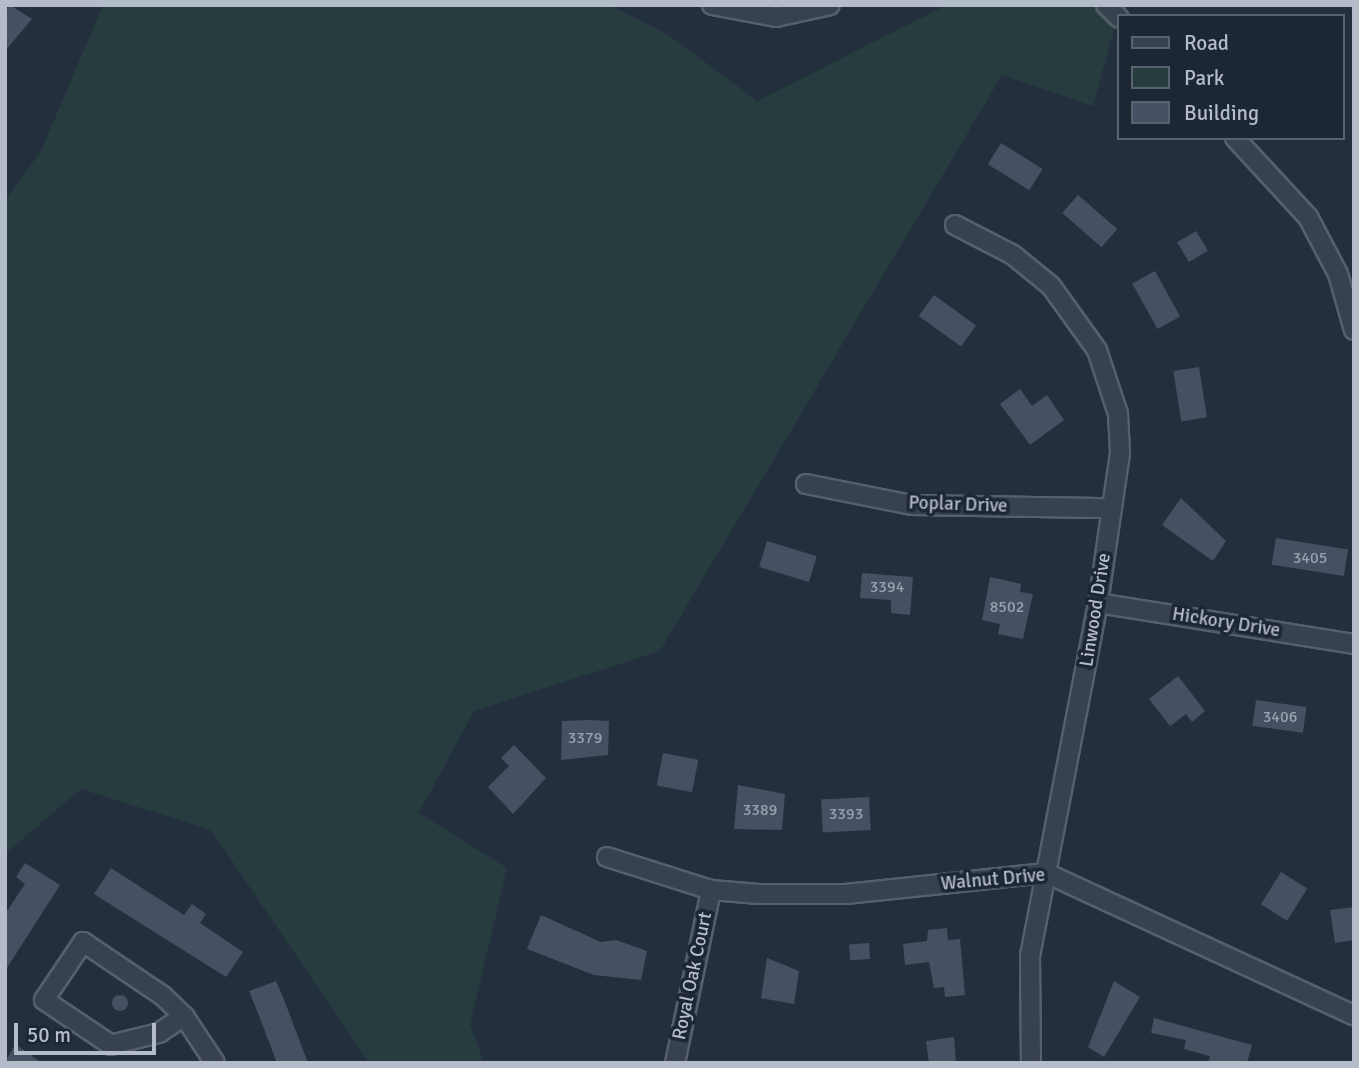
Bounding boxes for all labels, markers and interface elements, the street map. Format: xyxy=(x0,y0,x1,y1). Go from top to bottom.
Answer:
legend xyxy=(1118,14,1345,140)
text: Road xyxy=(1184,30,1229,56)
text: Park xyxy=(1184,65,1224,91)
text: Building xyxy=(1184,100,1259,126)
street label: Poplar Drive xyxy=(908,492,1008,518)
house number: 3405 xyxy=(1293,548,1327,568)
street label: Linwood Drive xyxy=(1076,552,1116,668)
house number: 3394 xyxy=(870,577,904,597)
house number: 8502 xyxy=(990,597,1024,617)
street label: Hickory Drive xyxy=(1170,603,1282,643)
house number: 3406 xyxy=(1263,707,1297,727)
house number: 3379 xyxy=(568,728,602,748)
house number: 3389 xyxy=(743,800,777,820)
house number: 3393 xyxy=(829,804,863,824)
street label: Walnut Drive xyxy=(940,864,1046,896)
street label: Royal Oak Court xyxy=(668,910,718,1042)
scale bar xyxy=(18,1009,159,1052)
text: 50 m xyxy=(27,1022,71,1048)

